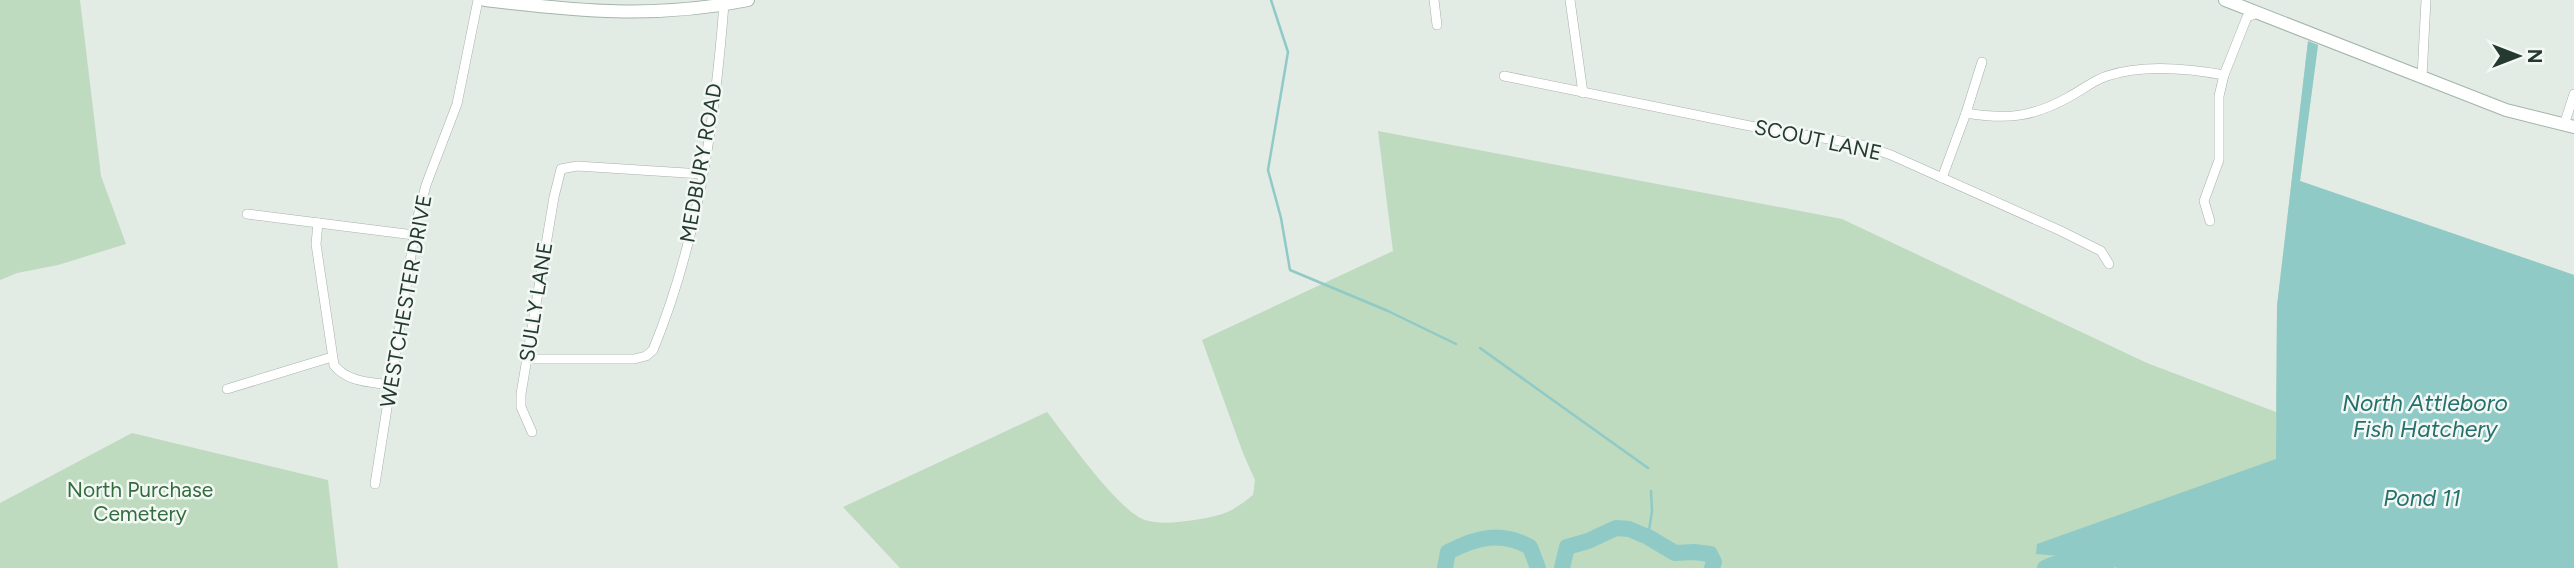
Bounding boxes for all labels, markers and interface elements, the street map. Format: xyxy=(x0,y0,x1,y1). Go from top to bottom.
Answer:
north arrow xyxy=(2483,21,2553,91)
text: N xyxy=(2523,49,2546,63)
street label: MEDBURY ROAD xyxy=(674,81,727,245)
street label: SCOUT LANE xyxy=(1752,114,1884,165)
street label: WESTCHESTER DRIVE xyxy=(374,192,437,409)
street label: SULLY LANE xyxy=(514,240,557,364)
water label: North Attleboro Fish Hatchery xyxy=(2342,389,2508,443)
park label: North Purchase Cemetery xyxy=(67,477,213,526)
water label: Pond 11 xyxy=(2383,484,2461,512)

